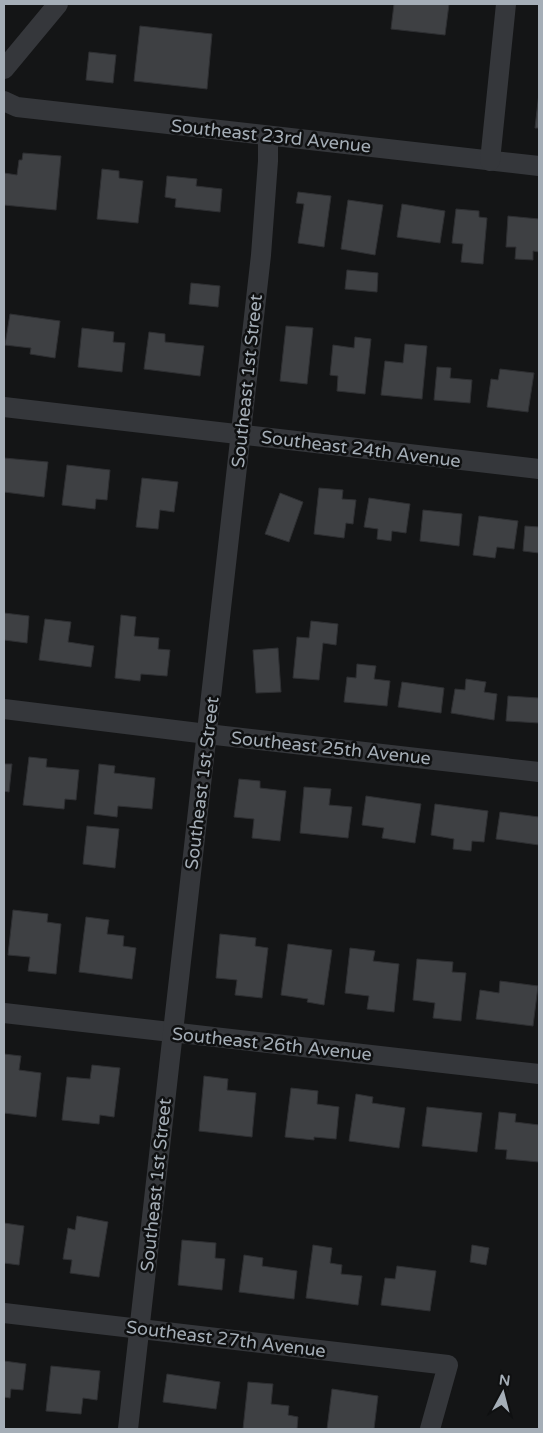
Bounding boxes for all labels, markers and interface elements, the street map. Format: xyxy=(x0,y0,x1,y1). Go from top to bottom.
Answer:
street label: Southeast 23rd Avenue xyxy=(170,115,372,157)
street label: Southeast 1st Street xyxy=(227,293,267,469)
street label: Southeast 24th Avenue xyxy=(260,426,462,472)
street label: Southeast 1st Street xyxy=(180,695,224,871)
street label: Southeast 25th Avenue xyxy=(230,727,432,769)
street label: Southeast 26th Avenue xyxy=(171,1023,373,1065)
street label: Southeast 1st Street xyxy=(136,1097,176,1273)
street label: Southeast 27th Avenue xyxy=(125,1316,327,1362)
north arrow xyxy=(478,1368,528,1418)
text: N xyxy=(498,1371,511,1390)

